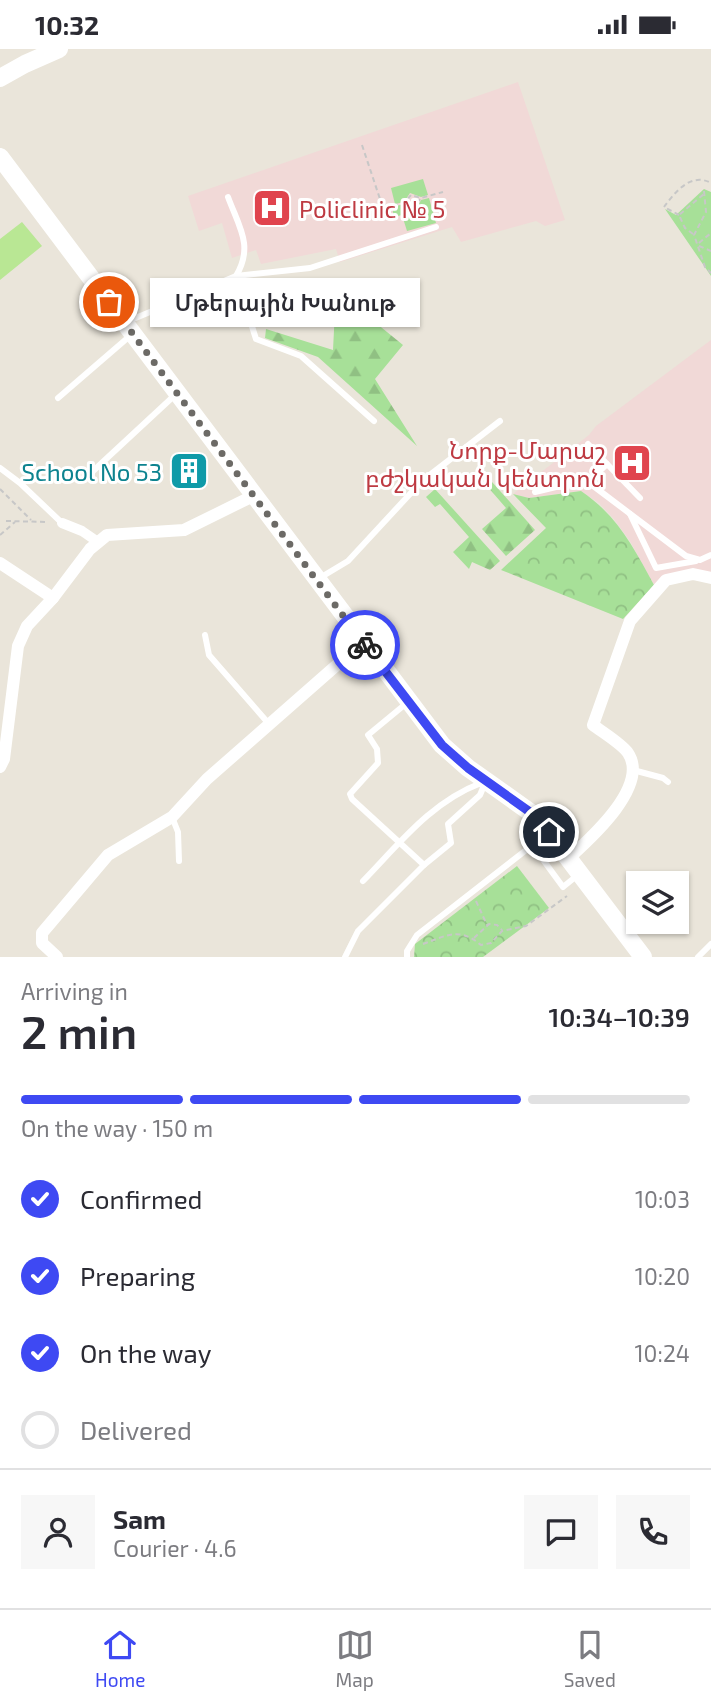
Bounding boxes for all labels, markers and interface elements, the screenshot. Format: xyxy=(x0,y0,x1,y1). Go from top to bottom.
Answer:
text: 10:32 xyxy=(35,9,99,40)
hospital icon: Policlinic № 5 xyxy=(251,187,293,229)
place label: Policlinic № 5 xyxy=(299,194,445,223)
pin xyxy=(79,272,139,332)
callout: Մթերային Խանութ xyxy=(151,278,420,327)
icon: bag xyxy=(90,283,128,321)
text: Մթերային Խանութ xyxy=(174,288,396,316)
place label: Նորք-Մարաշ բժշկական կենտրոն xyxy=(365,435,605,493)
hospital icon: Նորք-Մարաշ բժշկական կենտրոն xyxy=(611,442,653,484)
building icon: School No 53 xyxy=(168,450,210,492)
place label: School No 53 xyxy=(22,457,162,486)
courier xyxy=(330,610,400,680)
icon: bike xyxy=(346,626,384,664)
pin xyxy=(519,802,579,862)
icon: home xyxy=(530,813,568,851)
map controls xyxy=(626,871,689,934)
button: layers xyxy=(626,871,689,934)
text: Arriving in xyxy=(21,977,128,1005)
text: 10:34–10:39 xyxy=(548,1001,690,1032)
text: 2 min xyxy=(21,1003,137,1058)
text: On the way · 150 m xyxy=(21,1114,213,1142)
icon: check xyxy=(21,1180,59,1218)
text: Confirmed xyxy=(80,1183,203,1214)
text: 10:03 xyxy=(635,1185,690,1213)
icon: check xyxy=(21,1257,59,1295)
text: Preparing xyxy=(80,1260,195,1291)
text: 10:20 xyxy=(635,1262,690,1290)
icon: check xyxy=(21,1334,59,1372)
text: On the way xyxy=(80,1337,211,1368)
text: 10:24 xyxy=(634,1339,690,1367)
text: Delivered xyxy=(80,1414,192,1445)
button: person xyxy=(21,1495,95,1569)
button: chat xyxy=(524,1495,598,1569)
button: phone xyxy=(616,1495,690,1569)
text: Sam xyxy=(113,1503,166,1534)
text: Courier · 4.6 xyxy=(113,1534,237,1562)
tab: Home xyxy=(95,1626,145,1691)
tab: Map xyxy=(336,1626,374,1691)
tab: Saved xyxy=(564,1626,616,1691)

